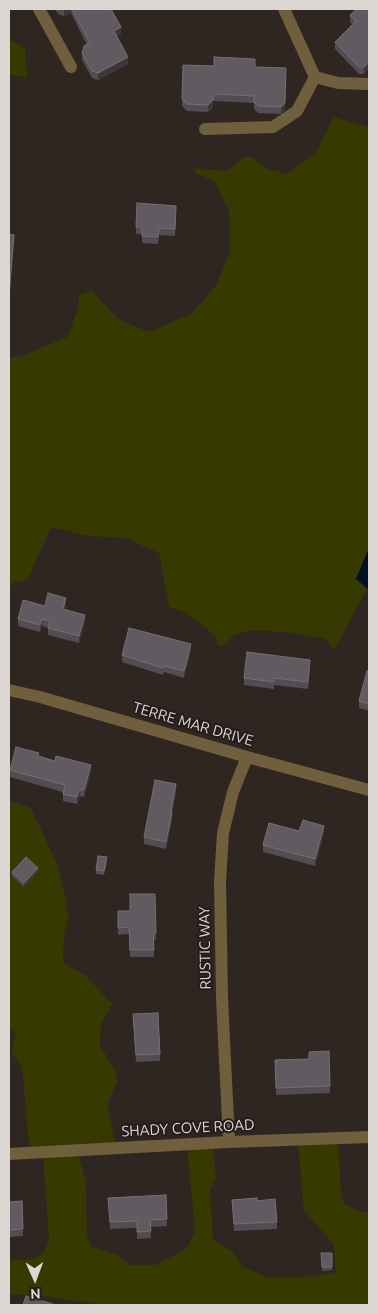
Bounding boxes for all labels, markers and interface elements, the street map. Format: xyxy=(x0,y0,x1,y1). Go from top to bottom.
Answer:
street label: TERRE MAR DRIVE xyxy=(131,698,255,750)
street label: RUSTIC WAY xyxy=(195,906,215,990)
street label: SHADY COVE ROAD xyxy=(121,1116,255,1140)
north arrow xyxy=(10,1254,60,1304)
text: N xyxy=(30,1286,41,1302)

